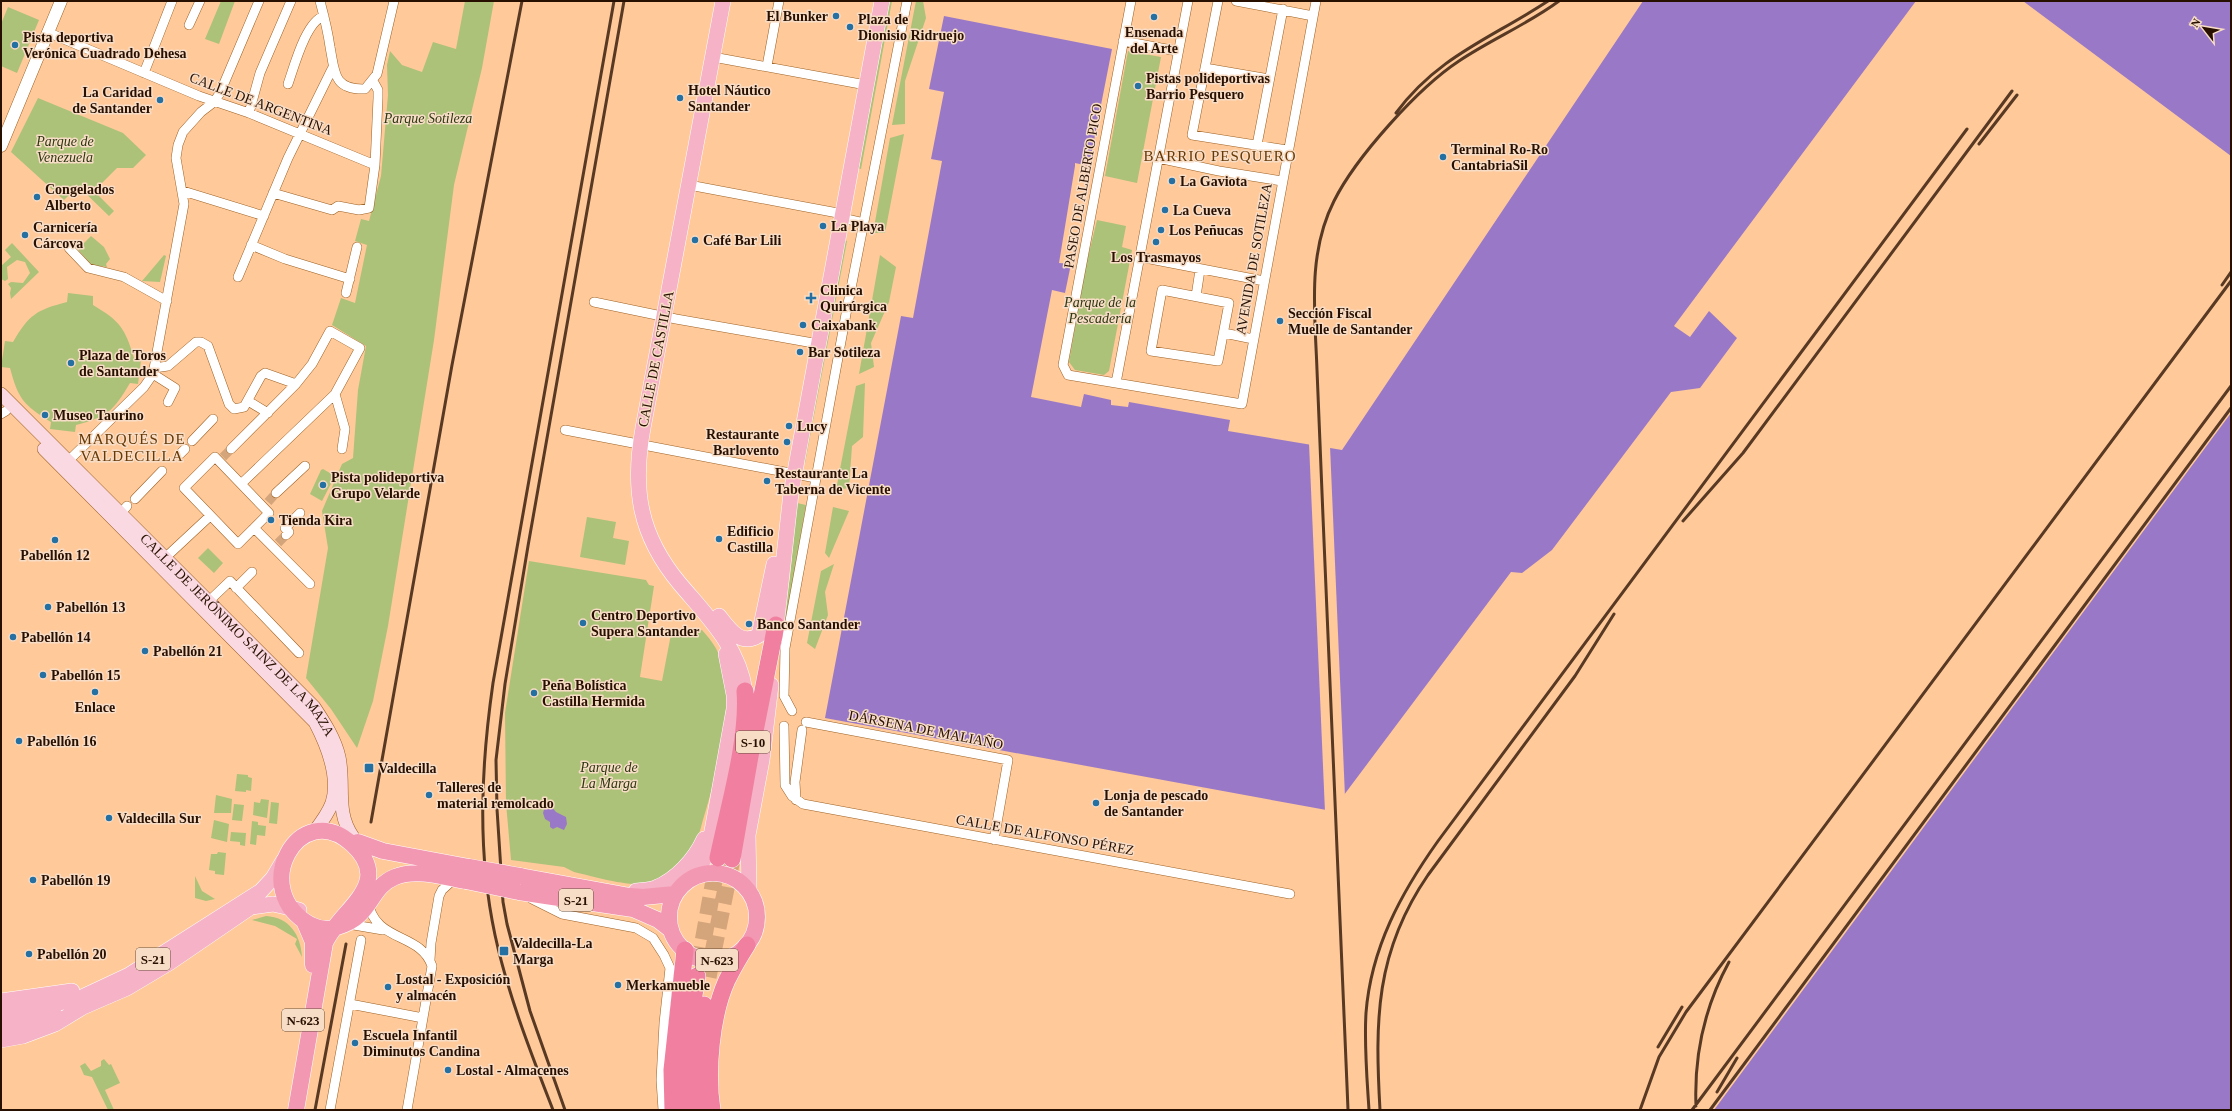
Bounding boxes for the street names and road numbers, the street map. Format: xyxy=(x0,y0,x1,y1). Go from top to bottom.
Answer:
street label: CALLE DE ARGENTINA xyxy=(188,70,335,138)
street label: PASEO DE ALBERTO PICO xyxy=(1061,103,1105,269)
street label: AVENIDA DE SOTILEZA xyxy=(1233,181,1275,336)
street label: CALLE DE CASTILLA xyxy=(635,289,677,428)
street label: CALLE DE JERÓNIMO SAINZ DE LA MAZA xyxy=(138,531,338,739)
street label: DÁRSENA DE MALIAÑO xyxy=(847,707,1005,752)
road number: S-10 xyxy=(736,731,770,753)
street label: CALLE DE ALFONSO PÉREZ xyxy=(955,811,1136,858)
road number: S-21 xyxy=(559,889,593,911)
road number: S-21 xyxy=(136,948,170,970)
road number: N-623 xyxy=(696,949,738,971)
road number: N-623 xyxy=(282,1009,324,1031)

